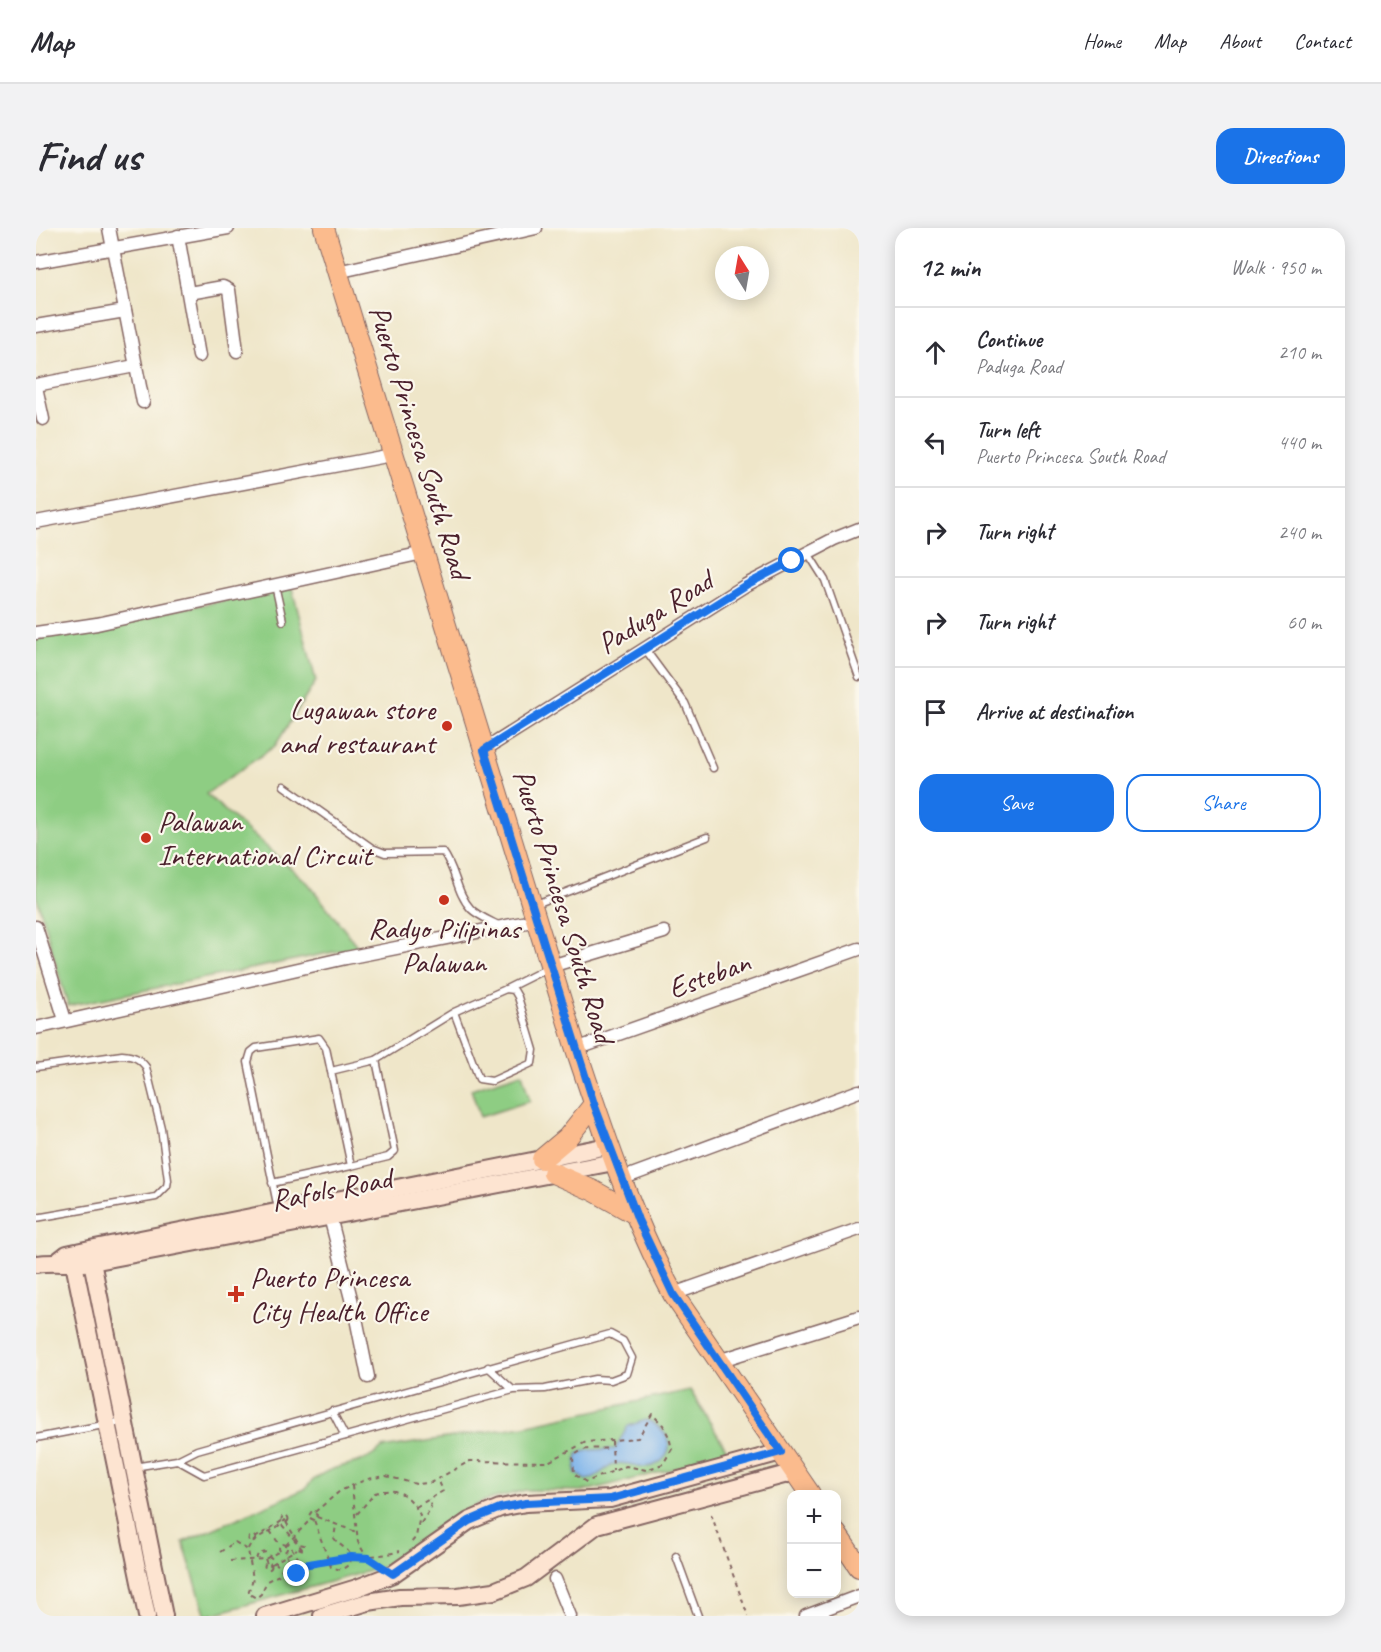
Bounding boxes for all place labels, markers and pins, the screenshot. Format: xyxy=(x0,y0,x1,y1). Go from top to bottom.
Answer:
place label: Lugawan store and restaurant xyxy=(279,690,438,762)
marker: Lugawan store and restaurant xyxy=(440,719,454,733)
place label: Palawan International Circuit xyxy=(158,802,375,874)
marker: Palawan International Circuit xyxy=(139,831,153,845)
marker: Radyo Pilipinas Palawan xyxy=(437,893,451,907)
place label: Radyo Pilipinas Palawan xyxy=(368,909,523,981)
place label: Puerto Princesa City Health Office xyxy=(250,1258,430,1330)
marker: Puerto Princesa City Health Office xyxy=(227,1285,245,1303)

